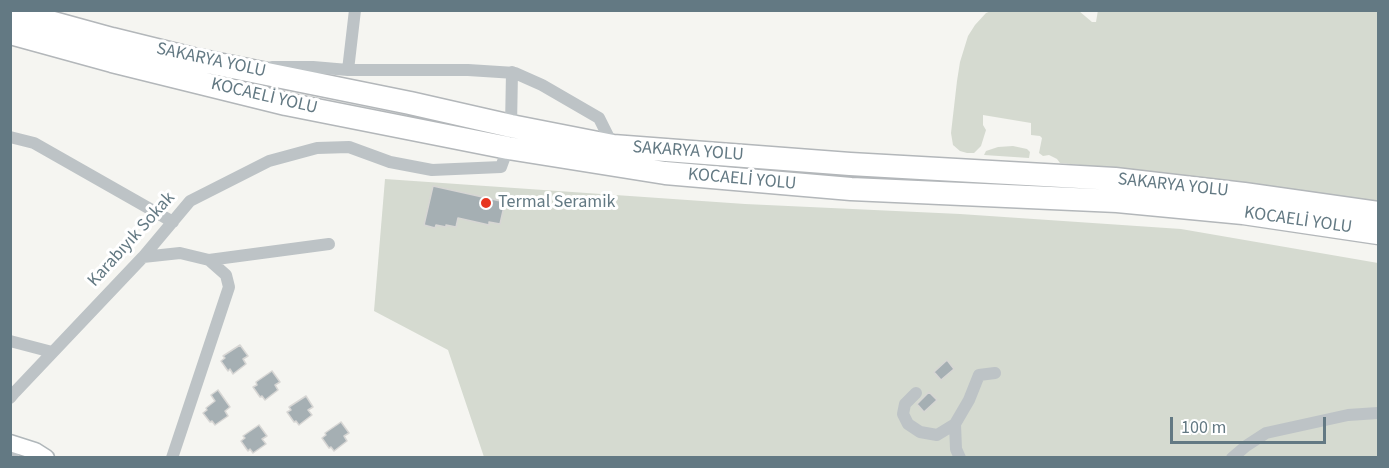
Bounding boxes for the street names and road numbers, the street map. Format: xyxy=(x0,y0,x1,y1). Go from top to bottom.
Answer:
street label: SAKARYA YOLU xyxy=(154,39,268,83)
street label: KOCAELİ YOLU xyxy=(209,74,319,120)
street label: SAKARYA YOLU xyxy=(632,137,744,167)
street label: KOCAELİ YOLU xyxy=(687,165,797,195)
street label: SAKARYA YOLU xyxy=(1116,169,1230,203)
street label: Karabıyık Sokak xyxy=(84,188,180,292)
street label: KOCAELİ YOLU xyxy=(1243,203,1353,239)

